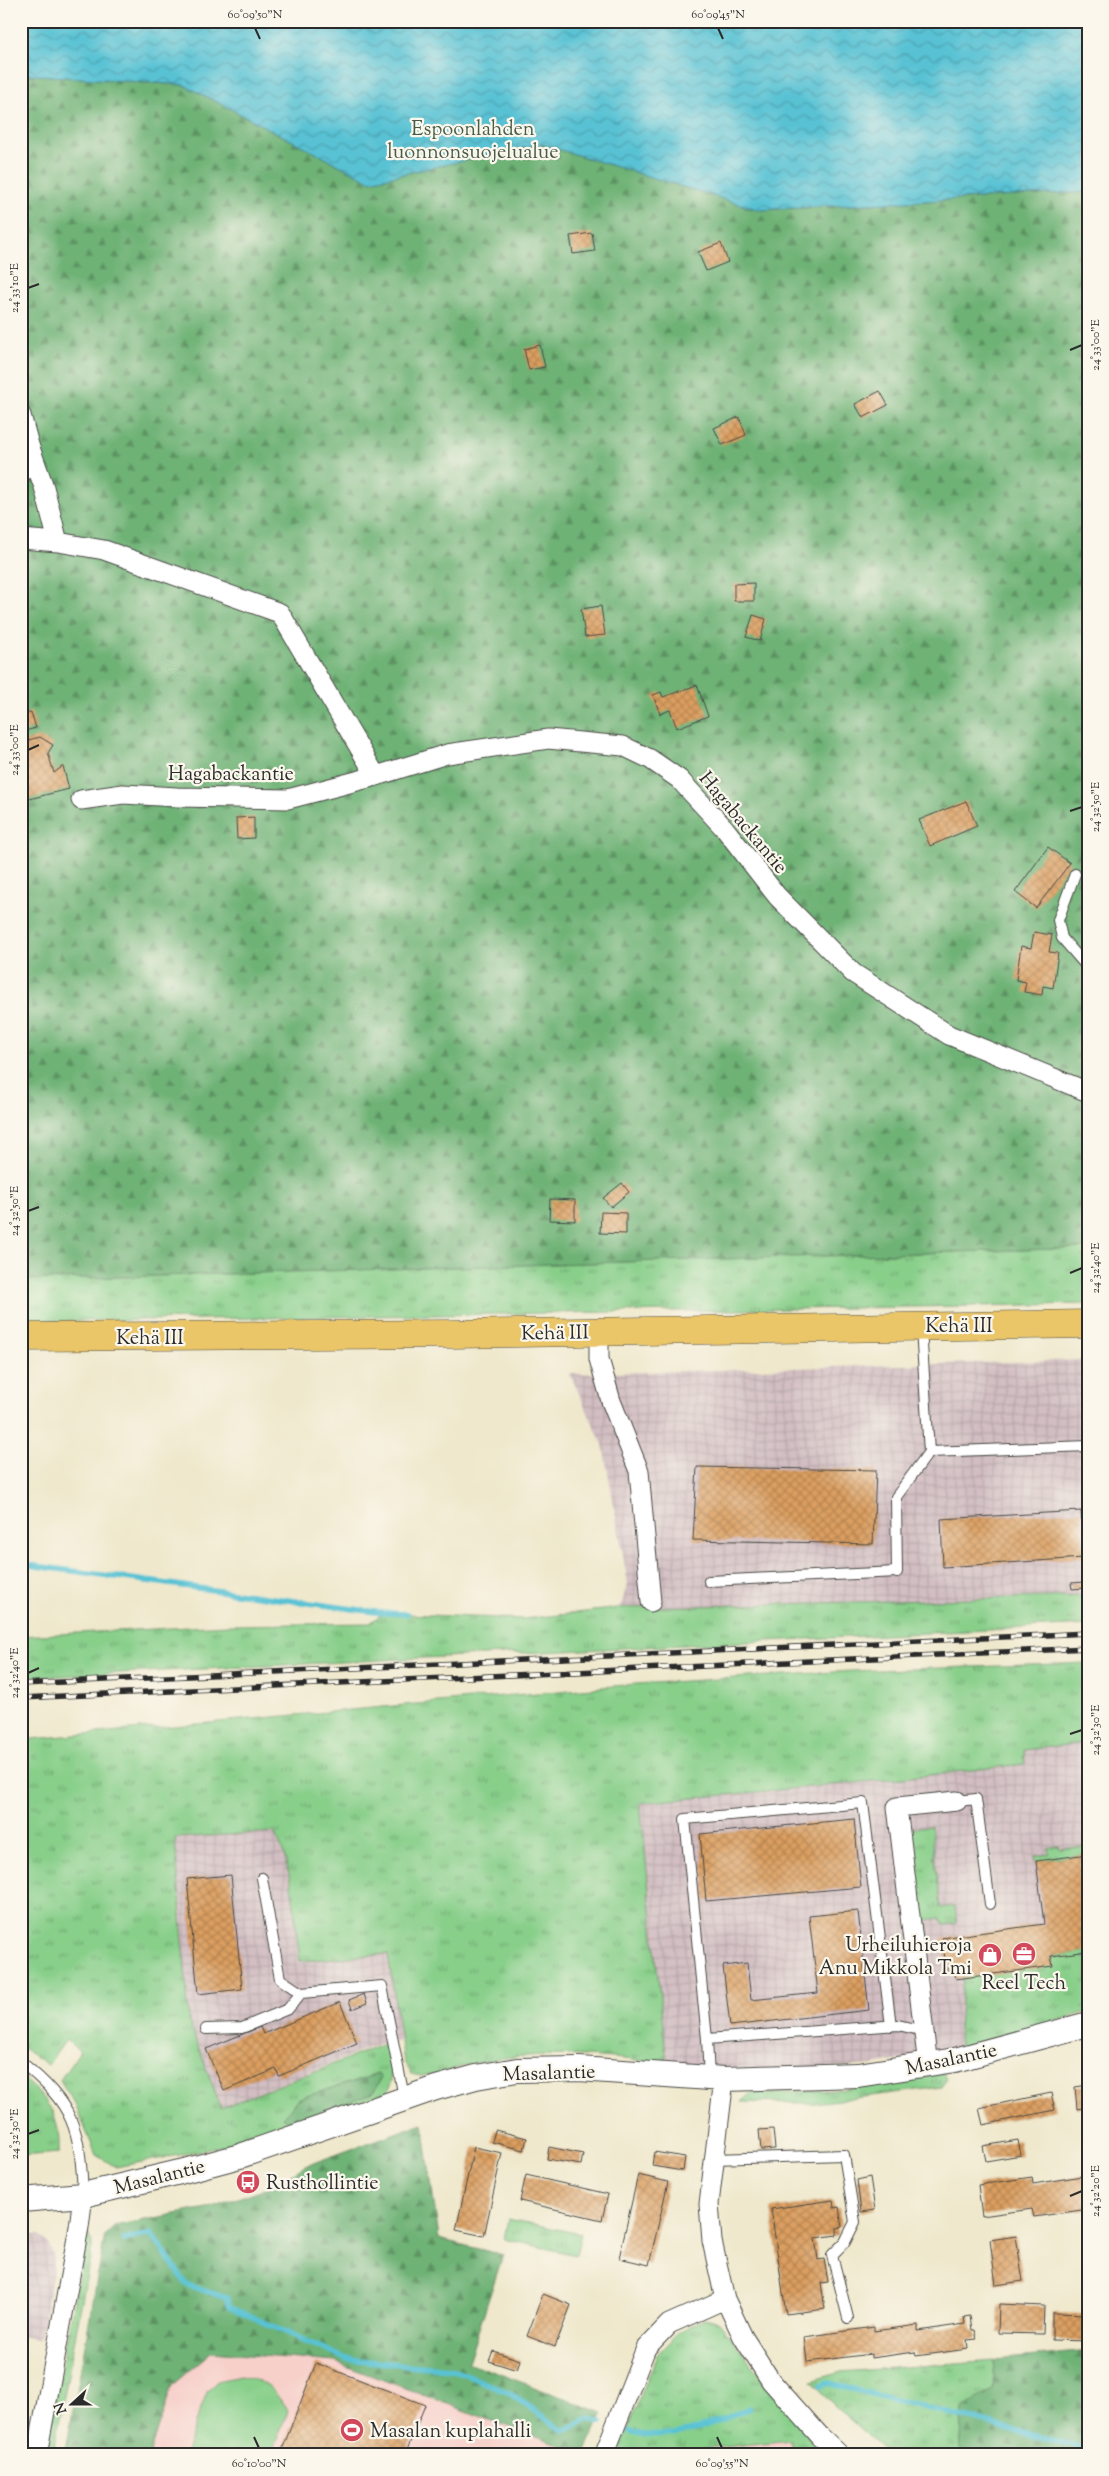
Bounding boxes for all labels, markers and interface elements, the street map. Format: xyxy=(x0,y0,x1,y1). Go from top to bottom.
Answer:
text: 60°09'50"N xyxy=(228,6,283,24)
text: 60°09'45"N xyxy=(691,6,745,24)
park label: Espoonlahden luonnonsuojelualue xyxy=(387,116,559,168)
text: 24°33'10"E xyxy=(6,262,24,313)
text: 24°33'00"E xyxy=(1087,319,1105,371)
text: 24°33'00"E xyxy=(6,724,24,776)
street label: Hagabackantie xyxy=(168,761,294,790)
street label: Hagabackantie xyxy=(691,766,794,881)
text: 24°32'50"E xyxy=(1087,781,1105,832)
text: 24°32'50"E xyxy=(6,1185,24,1236)
text: 24°32'40"E xyxy=(1087,1242,1105,1294)
street label: Kehä III xyxy=(925,1313,993,1342)
street label: Kehä III xyxy=(521,1319,590,1350)
street label: Kehä III xyxy=(116,1325,184,1354)
text: 24°32'40"E xyxy=(6,1647,24,1699)
text: 24°32'30"E xyxy=(1087,1704,1105,1756)
place label: Urheiluhieroja Anu Mikkola Tmi xyxy=(818,1932,972,1984)
office icon: Reel Tech xyxy=(1011,1941,1037,1967)
shop icon: Urheiluhieroja Anu Mikkola Tmi xyxy=(977,1942,1003,1968)
place label: Reel Tech xyxy=(982,1970,1066,1999)
street label: Masalantie xyxy=(903,2037,1000,2084)
street label: Masalantie xyxy=(502,2058,596,2091)
text: 24°32'30"E xyxy=(6,2108,24,2160)
street label: Masalantie xyxy=(111,2153,208,2204)
text: 24°32'20"E xyxy=(1087,2164,1105,2217)
bus stop icon: Rusthollintie xyxy=(235,2169,261,2195)
place label: Rusthollintie xyxy=(266,2170,379,2199)
north arrow xyxy=(48,2378,98,2428)
text: N xyxy=(50,2399,73,2417)
sports icon: Masalan kuplahalli xyxy=(339,2417,365,2443)
place label: Masalan kuplahalli xyxy=(370,2418,532,2447)
text: 60°10'00"N xyxy=(232,2455,287,2473)
text: 60°09'55"N xyxy=(696,2455,749,2473)

